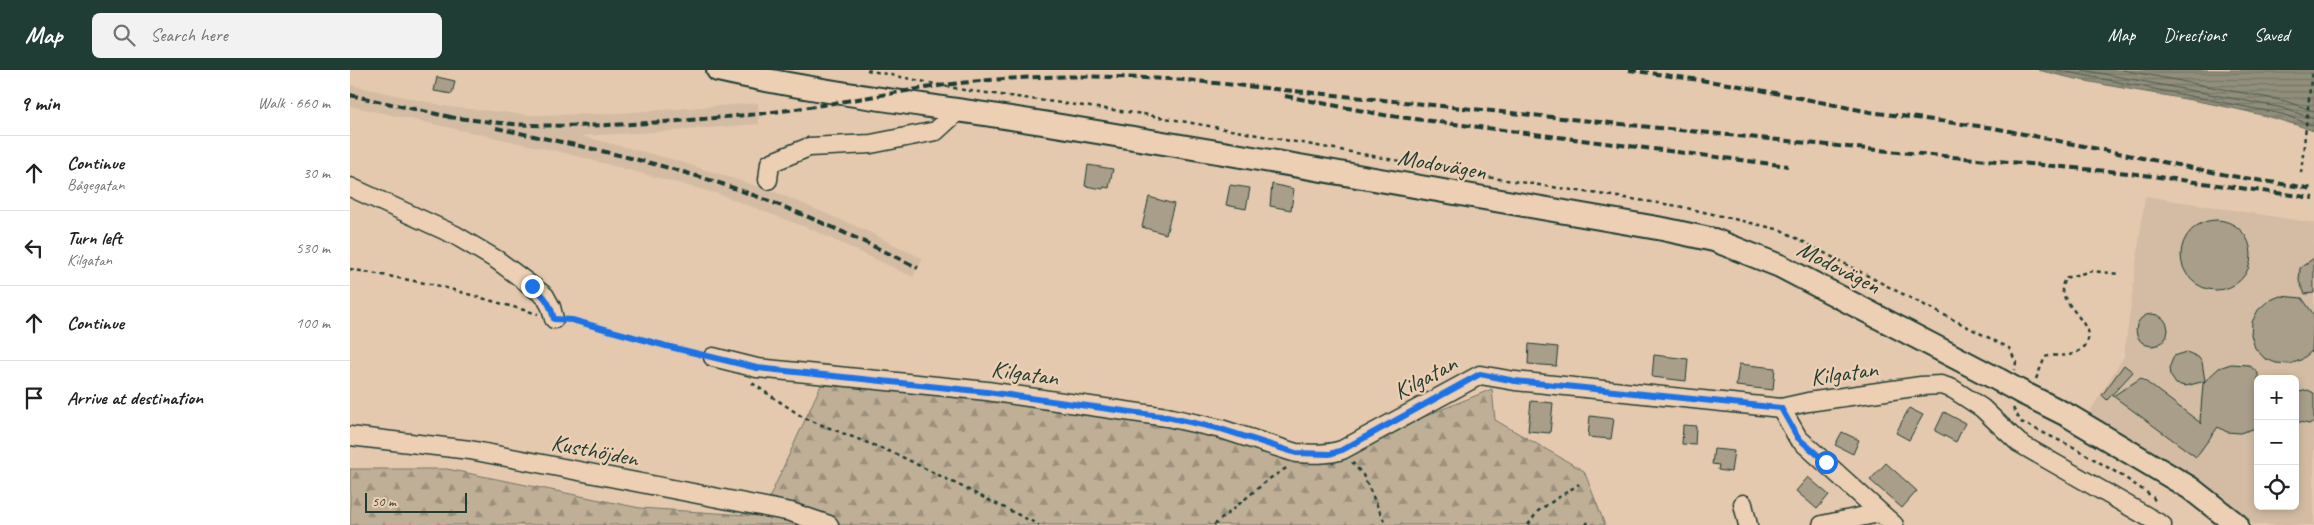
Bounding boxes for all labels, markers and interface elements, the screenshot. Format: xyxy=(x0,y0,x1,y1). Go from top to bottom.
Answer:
search box xyxy=(92,13,442,58)
text: Map xyxy=(25,20,62,50)
icon: search xyxy=(110,21,138,49)
text: Search here xyxy=(150,23,228,47)
text: Map xyxy=(2108,24,2135,46)
text: Directions xyxy=(2163,24,2226,46)
text: Saved xyxy=(2254,24,2289,46)
text: 9 min xyxy=(20,90,60,116)
text: Walk · 660 m xyxy=(258,93,330,113)
street label: Modovägen xyxy=(1395,141,1489,187)
text: Continue xyxy=(67,151,124,175)
icon: ahead xyxy=(20,159,48,187)
text: 30 m xyxy=(303,163,330,183)
text: Bågegatan xyxy=(67,175,124,195)
text: Turn left xyxy=(67,226,122,250)
street label: Modovägen xyxy=(1792,233,1886,301)
icon: left xyxy=(20,234,48,262)
text: 530 m xyxy=(296,238,330,258)
text: Kilgatan xyxy=(67,250,112,270)
route end xyxy=(521,275,544,298)
icon: ahead xyxy=(20,309,48,337)
text: Continue xyxy=(67,311,124,335)
text: 100 m xyxy=(296,313,330,333)
street label: Kilgatan xyxy=(1388,347,1463,406)
street label: Kilgatan xyxy=(990,353,1062,393)
street label: Kilgatan xyxy=(1809,353,1881,393)
map controls xyxy=(2254,375,2299,510)
button: + xyxy=(2254,375,2299,420)
icon: arrive xyxy=(20,384,48,412)
text: Arrive at destination xyxy=(67,386,203,410)
button: − xyxy=(2254,420,2299,465)
street label: Kusthöjden xyxy=(549,427,642,473)
route start xyxy=(1815,451,1838,474)
button: locate xyxy=(2254,465,2299,510)
scale bar xyxy=(365,490,468,513)
text: 50 m xyxy=(372,493,396,510)

